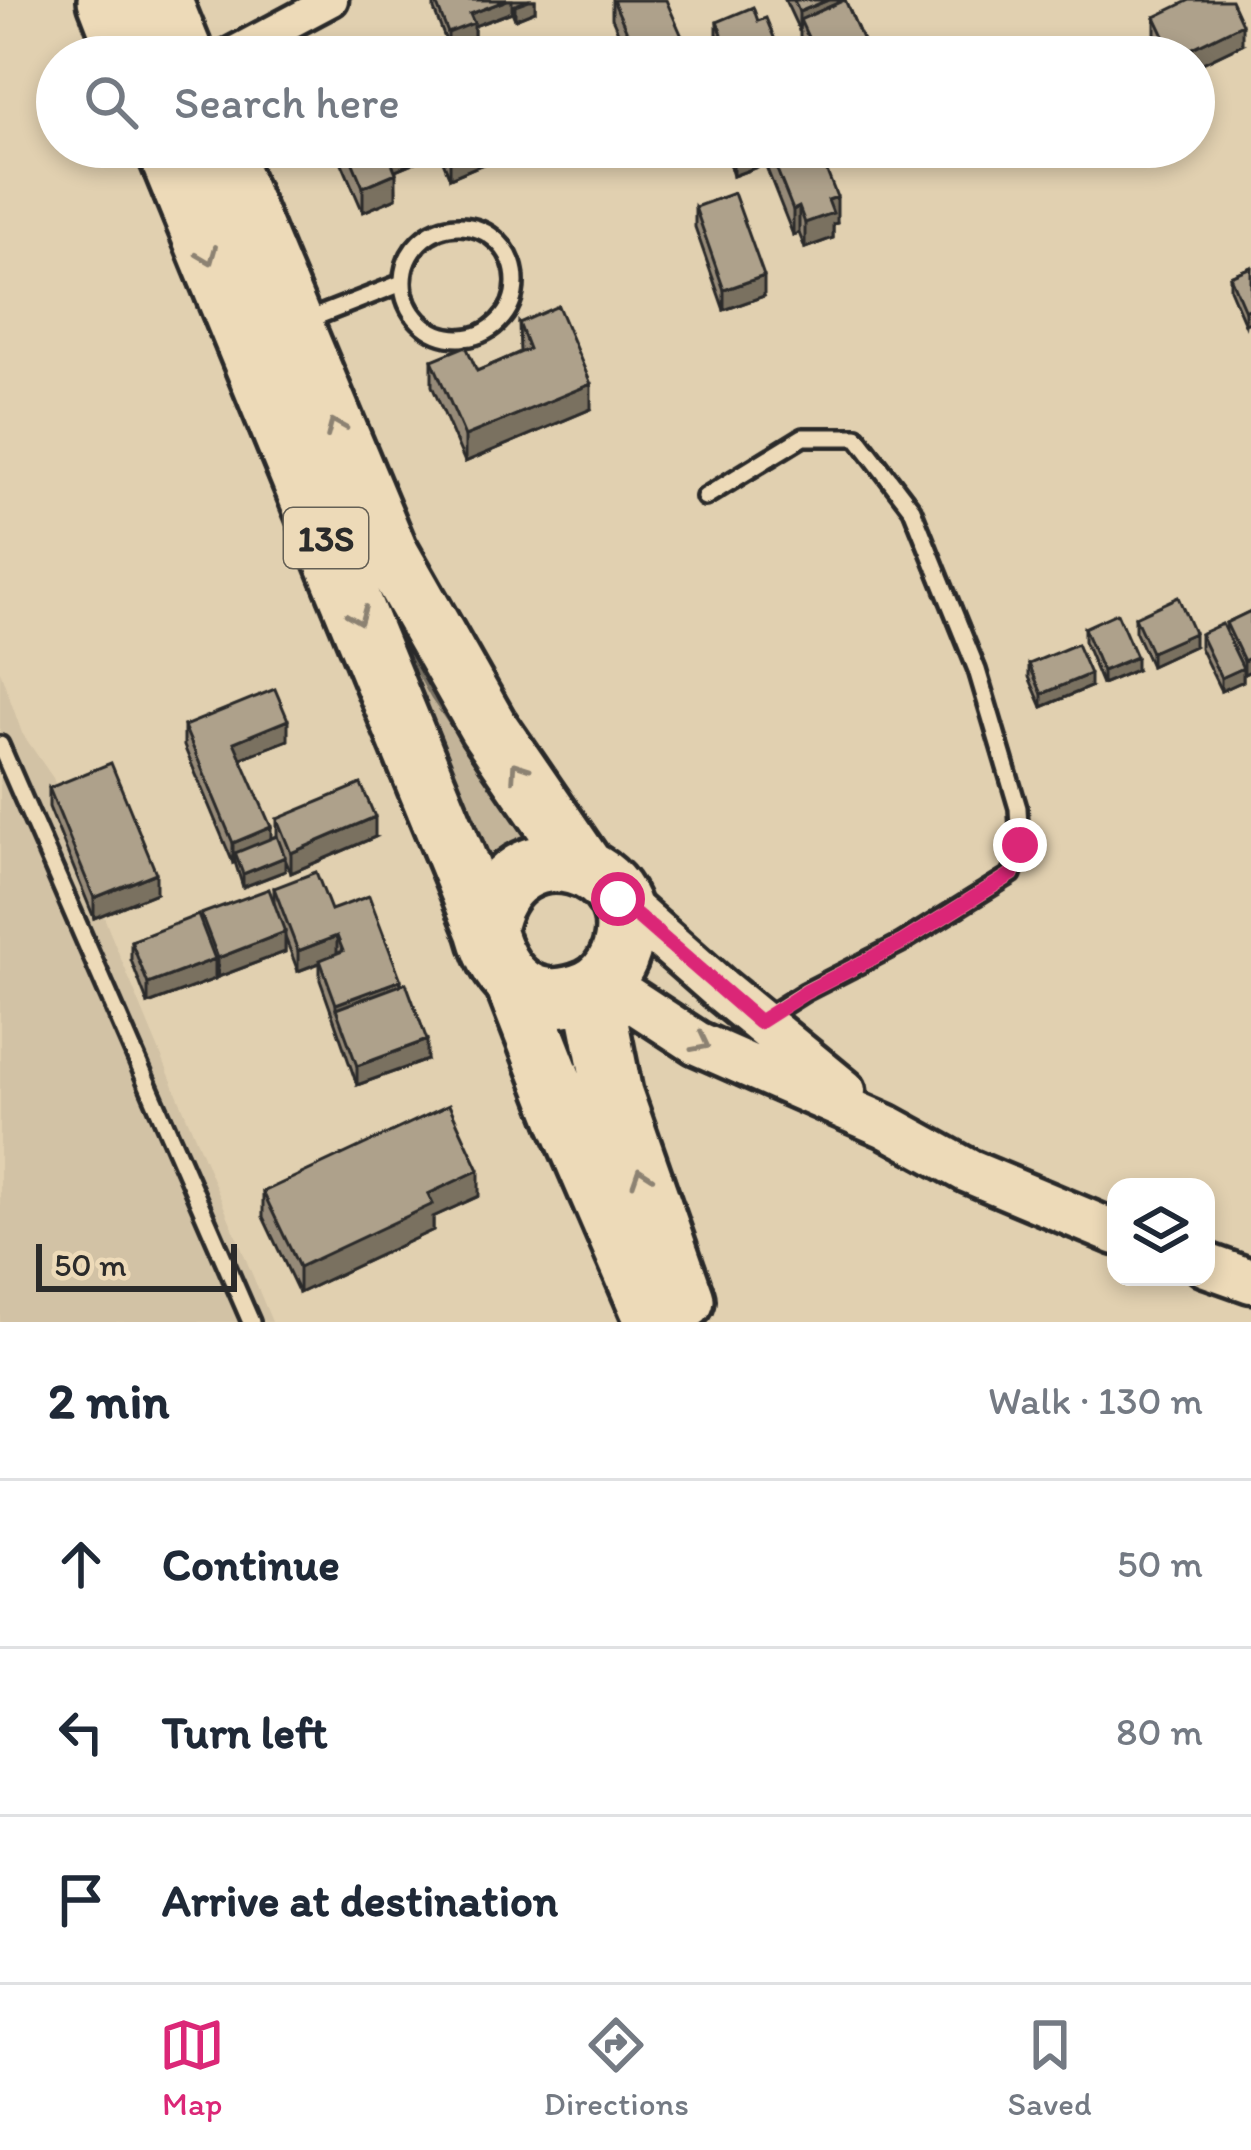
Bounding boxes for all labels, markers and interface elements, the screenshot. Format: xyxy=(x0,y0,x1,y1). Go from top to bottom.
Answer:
search box xyxy=(36,36,1215,168)
icon: search xyxy=(78,69,144,135)
text: Search here xyxy=(174,75,400,129)
one-way arrow xyxy=(194,244,218,265)
one-way arrow xyxy=(325,418,349,439)
road number: 13S xyxy=(284,508,368,568)
one-way arrow xyxy=(343,604,368,625)
one-way arrow xyxy=(510,762,532,784)
route end xyxy=(993,818,1047,872)
route start xyxy=(591,872,645,926)
one-way arrow xyxy=(688,1029,710,1052)
one-way arrow xyxy=(631,1166,656,1187)
map controls xyxy=(1107,1178,1215,1286)
button: layers xyxy=(1107,1178,1215,1286)
scale bar xyxy=(36,1238,237,1291)
text: 50 m xyxy=(54,1245,127,1284)
text: 2 min xyxy=(48,1370,169,1431)
text: Walk · 130 m xyxy=(988,1377,1203,1424)
icon: ahead xyxy=(48,1531,114,1597)
text: Continue xyxy=(162,1537,340,1591)
text: 50 m xyxy=(1117,1540,1203,1587)
icon: left xyxy=(48,1699,114,1765)
text: Turn left xyxy=(162,1705,328,1759)
text: 80 m xyxy=(1116,1708,1203,1755)
icon: arrive xyxy=(48,1867,114,1933)
text: Arrive at destination xyxy=(162,1873,558,1927)
tab: Map xyxy=(159,2012,225,2123)
tab: Directions xyxy=(544,2012,689,2123)
tab: Saved xyxy=(1008,2012,1092,2123)

